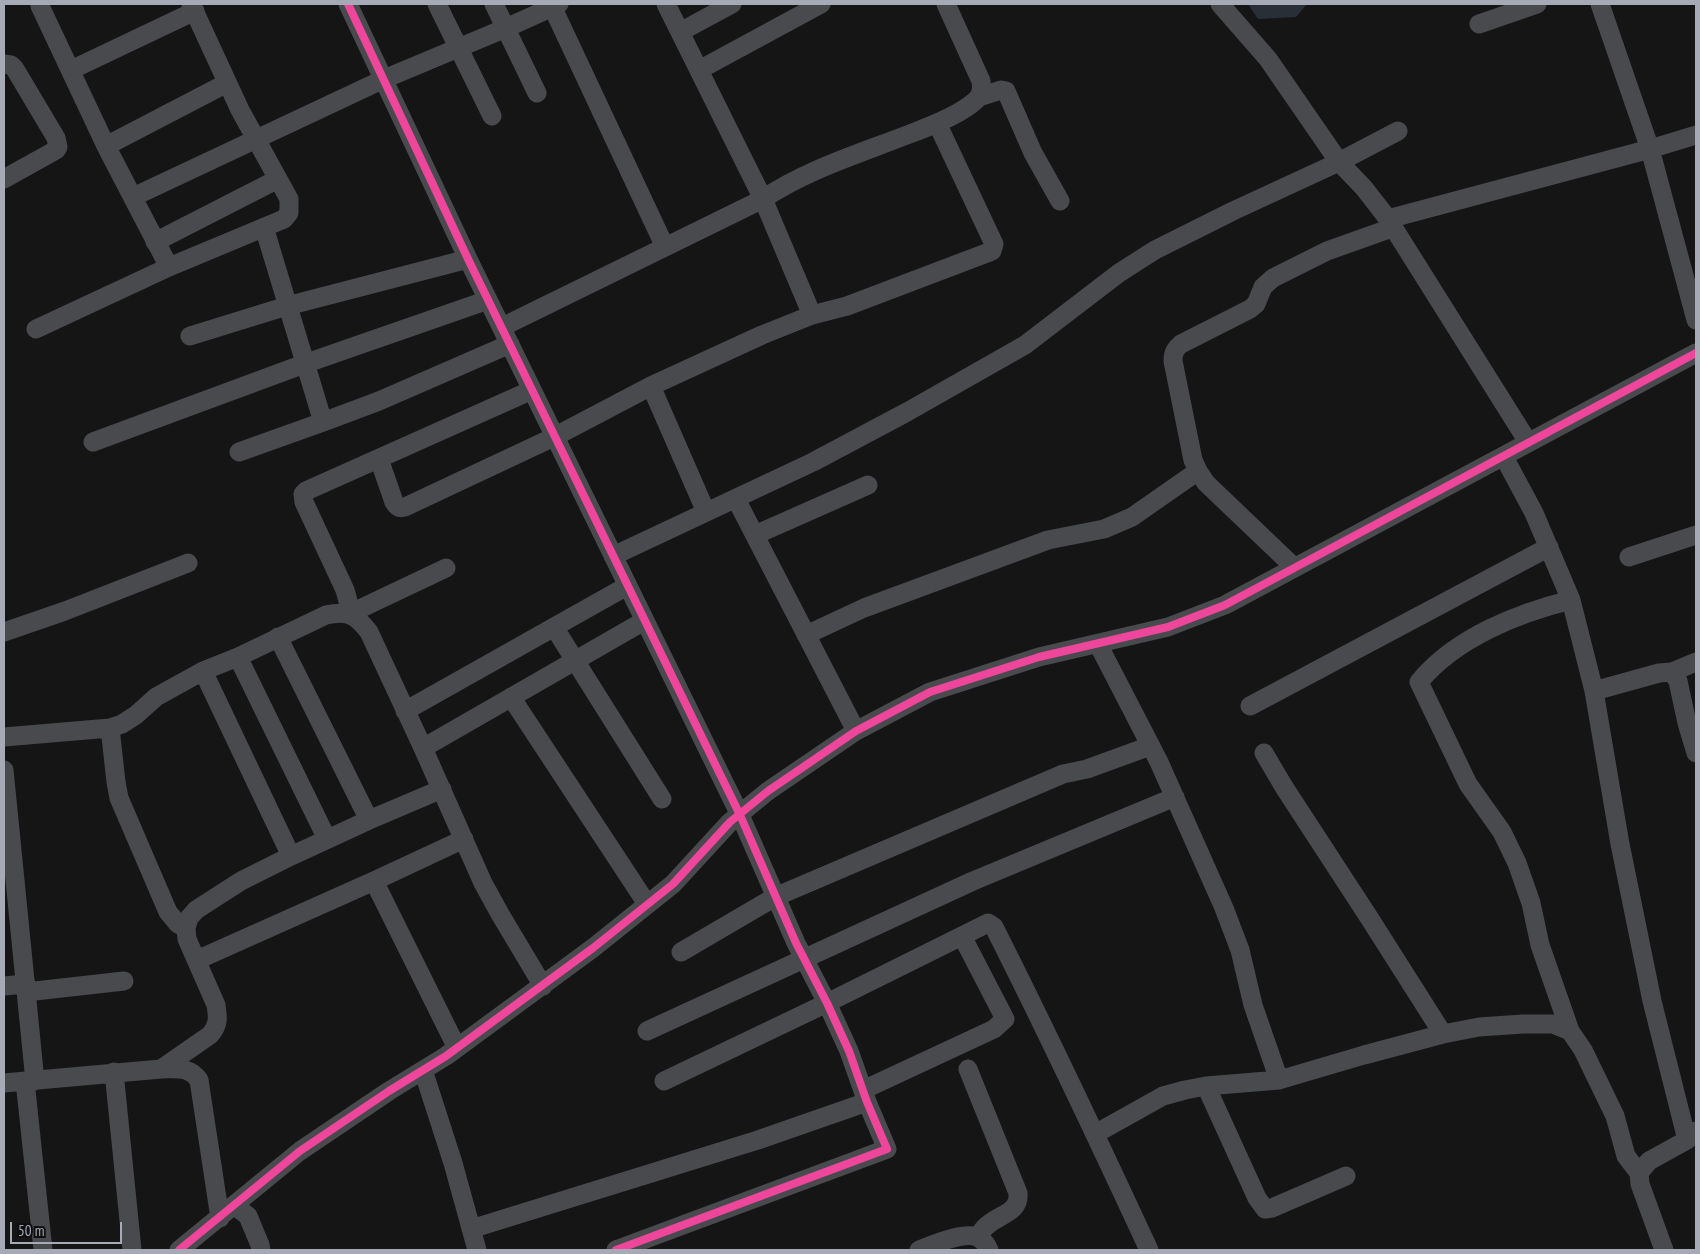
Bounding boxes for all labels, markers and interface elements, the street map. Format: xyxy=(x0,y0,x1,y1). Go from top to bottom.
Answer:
scale bar xyxy=(12,1212,125,1244)
text: 50 m xyxy=(18,1221,44,1240)

